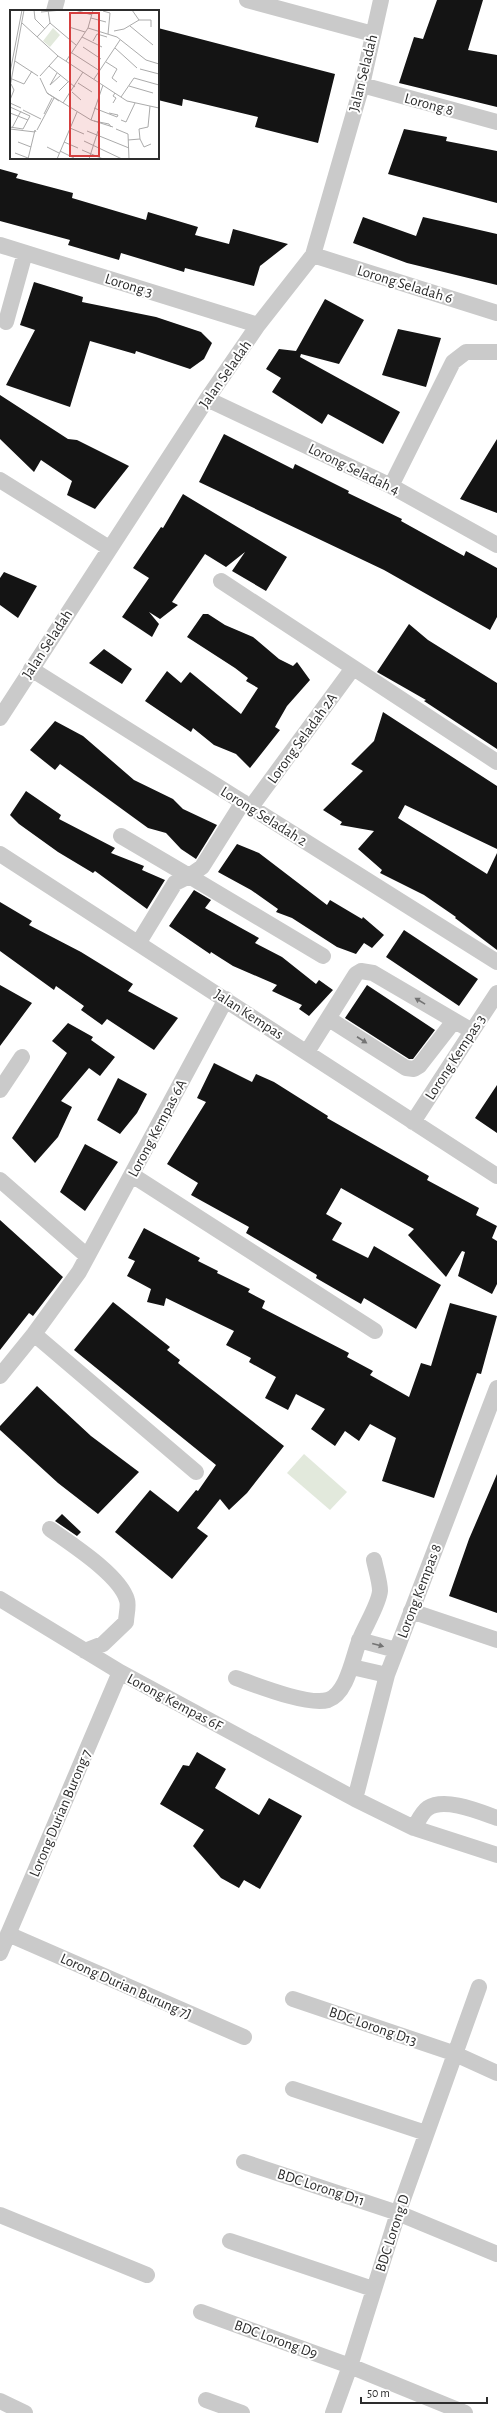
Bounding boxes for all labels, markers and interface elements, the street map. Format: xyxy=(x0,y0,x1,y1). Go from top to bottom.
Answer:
inset map xyxy=(10,10,159,159)
street label: Jalan Seladah xyxy=(347,33,380,113)
street label: Lorong 8 xyxy=(403,91,455,118)
street label: Lorong Seladah 6 xyxy=(355,263,454,306)
street label: Lorong 3 xyxy=(103,271,154,300)
street label: Jalan Seladah xyxy=(197,338,254,411)
street label: Lorong Seladah 4 xyxy=(306,441,402,498)
street label: Jalan Seladah xyxy=(20,607,75,681)
street label: Lorong Seladah 2A xyxy=(265,690,340,786)
street label: Lorong Seladah 2 xyxy=(218,784,310,849)
street label: Jalan Kempas xyxy=(212,987,286,1042)
one-way arrow xyxy=(414,998,426,1005)
street label: Lorong Kempas 3 xyxy=(422,1012,488,1103)
one-way arrow xyxy=(356,1036,368,1043)
street label: Lorong Kempas 6A xyxy=(125,1077,190,1179)
street label: Lorong Kempas 8 xyxy=(395,1542,444,1640)
one-way arrow xyxy=(372,1642,384,1648)
street label: Lorong Kempas 6F xyxy=(125,1671,225,1734)
street label: Lorong Durian Burong 7 xyxy=(27,1747,94,1879)
street label: Lorong Durian Burung 7J xyxy=(58,1951,194,2022)
street label: BDC Lorong D13 xyxy=(327,2004,419,2049)
street label: BDC Lorong D11 xyxy=(275,2166,366,2209)
street label: BDC Lorong D xyxy=(373,2192,412,2274)
street label: BDC Lorong D9 xyxy=(232,2317,320,2361)
scale bar xyxy=(361,2379,487,2405)
text: 50 m xyxy=(367,2387,390,2399)

